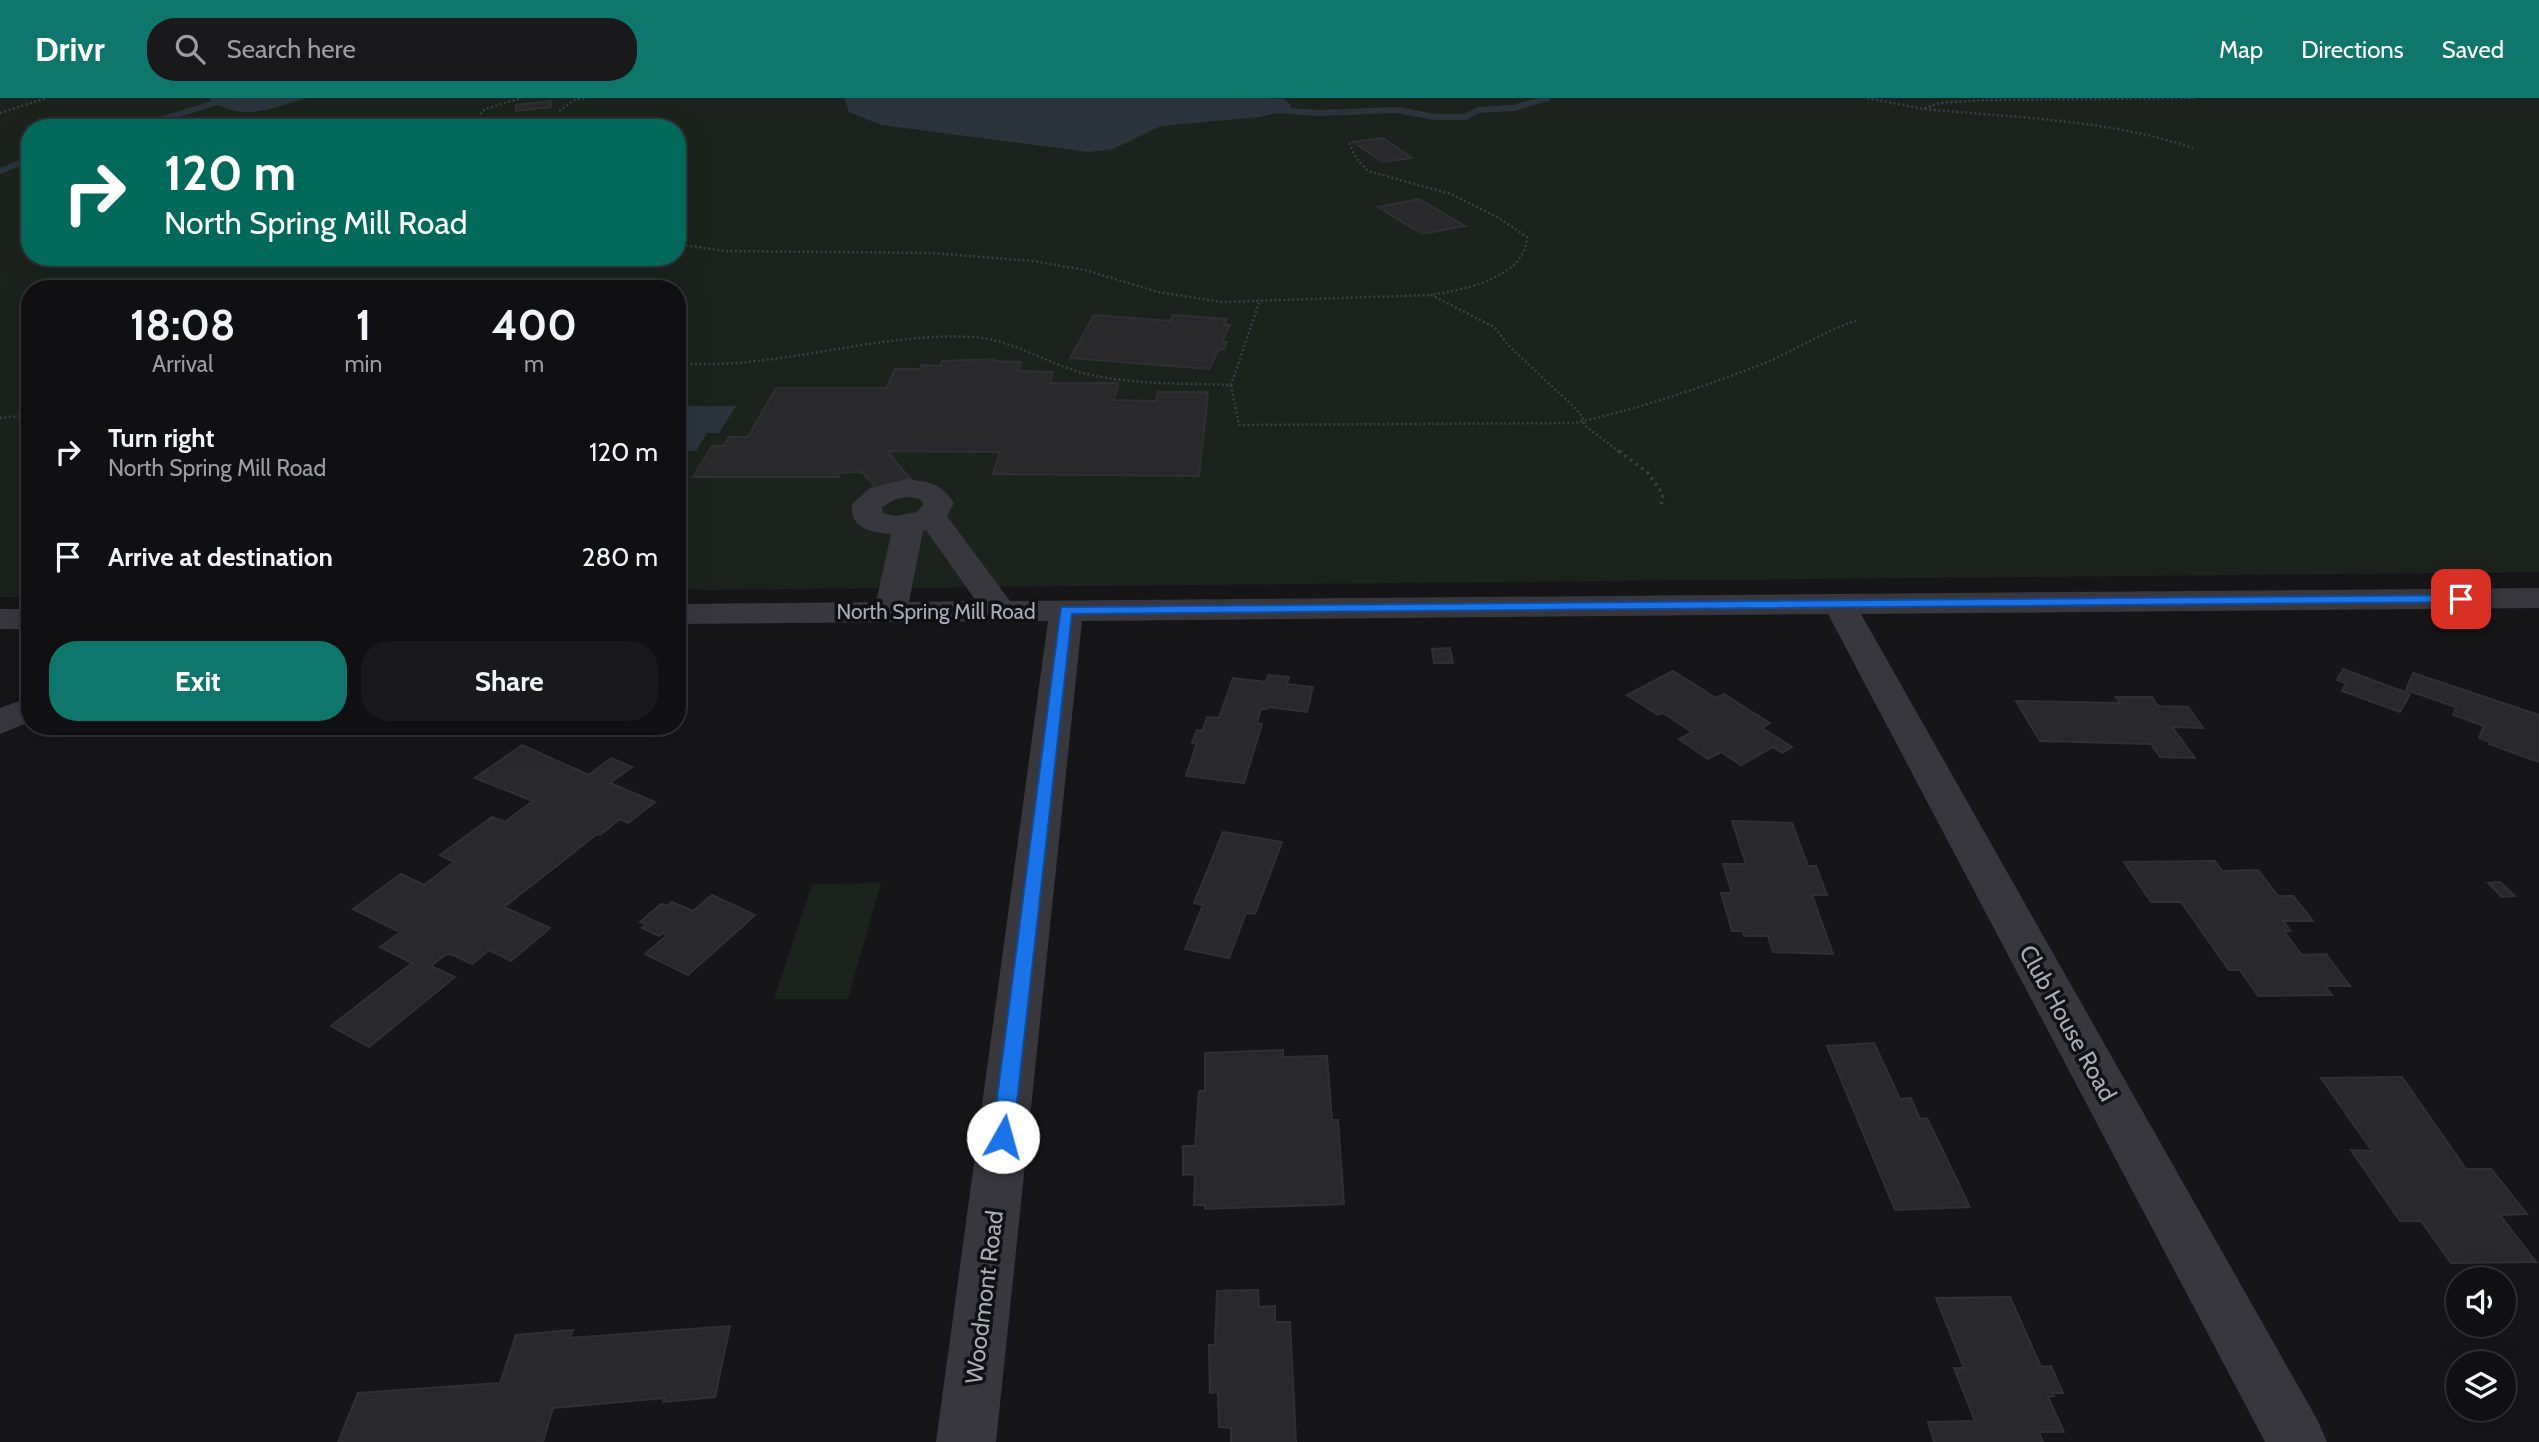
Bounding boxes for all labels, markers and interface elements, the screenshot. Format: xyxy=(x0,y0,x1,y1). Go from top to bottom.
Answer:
search box xyxy=(147,18,637,81)
text: Drivr xyxy=(35,29,105,69)
icon: search xyxy=(171,30,209,68)
text: Search here xyxy=(227,33,356,65)
text: Map xyxy=(2219,35,2263,64)
text: Directions xyxy=(2301,35,2404,64)
text: Saved xyxy=(2442,35,2504,64)
text: 120 m xyxy=(164,143,296,202)
icon: right xyxy=(49,147,140,238)
text: North Spring Mill Road xyxy=(164,203,468,242)
text: 18:08 xyxy=(130,299,235,351)
text: 1 xyxy=(356,299,371,351)
text: 400 xyxy=(491,299,577,351)
text: Arrival xyxy=(152,350,213,378)
text: min xyxy=(344,350,382,378)
text: m xyxy=(524,350,544,378)
text: Turn right xyxy=(108,422,214,454)
icon: right xyxy=(49,433,87,471)
text: 120 m xyxy=(589,436,658,468)
text: North Spring Mill Road xyxy=(108,454,326,482)
icon: arrive xyxy=(49,538,87,576)
text: Arrive at destination xyxy=(108,541,333,573)
text: 280 m xyxy=(582,541,658,573)
pin xyxy=(2431,569,2491,629)
icon: arrive xyxy=(2442,580,2480,618)
street label: North Spring Mill Road xyxy=(836,599,1036,624)
button: Exit xyxy=(49,641,347,721)
button: Share xyxy=(361,641,658,721)
street label: Club House Road xyxy=(2013,940,2123,1106)
position arrow xyxy=(966,1100,1040,1174)
street label: Woodmont Road xyxy=(959,1209,1009,1385)
map controls xyxy=(2446,1267,2516,1421)
button: sound xyxy=(2446,1267,2516,1337)
button: layers xyxy=(2446,1351,2516,1421)

